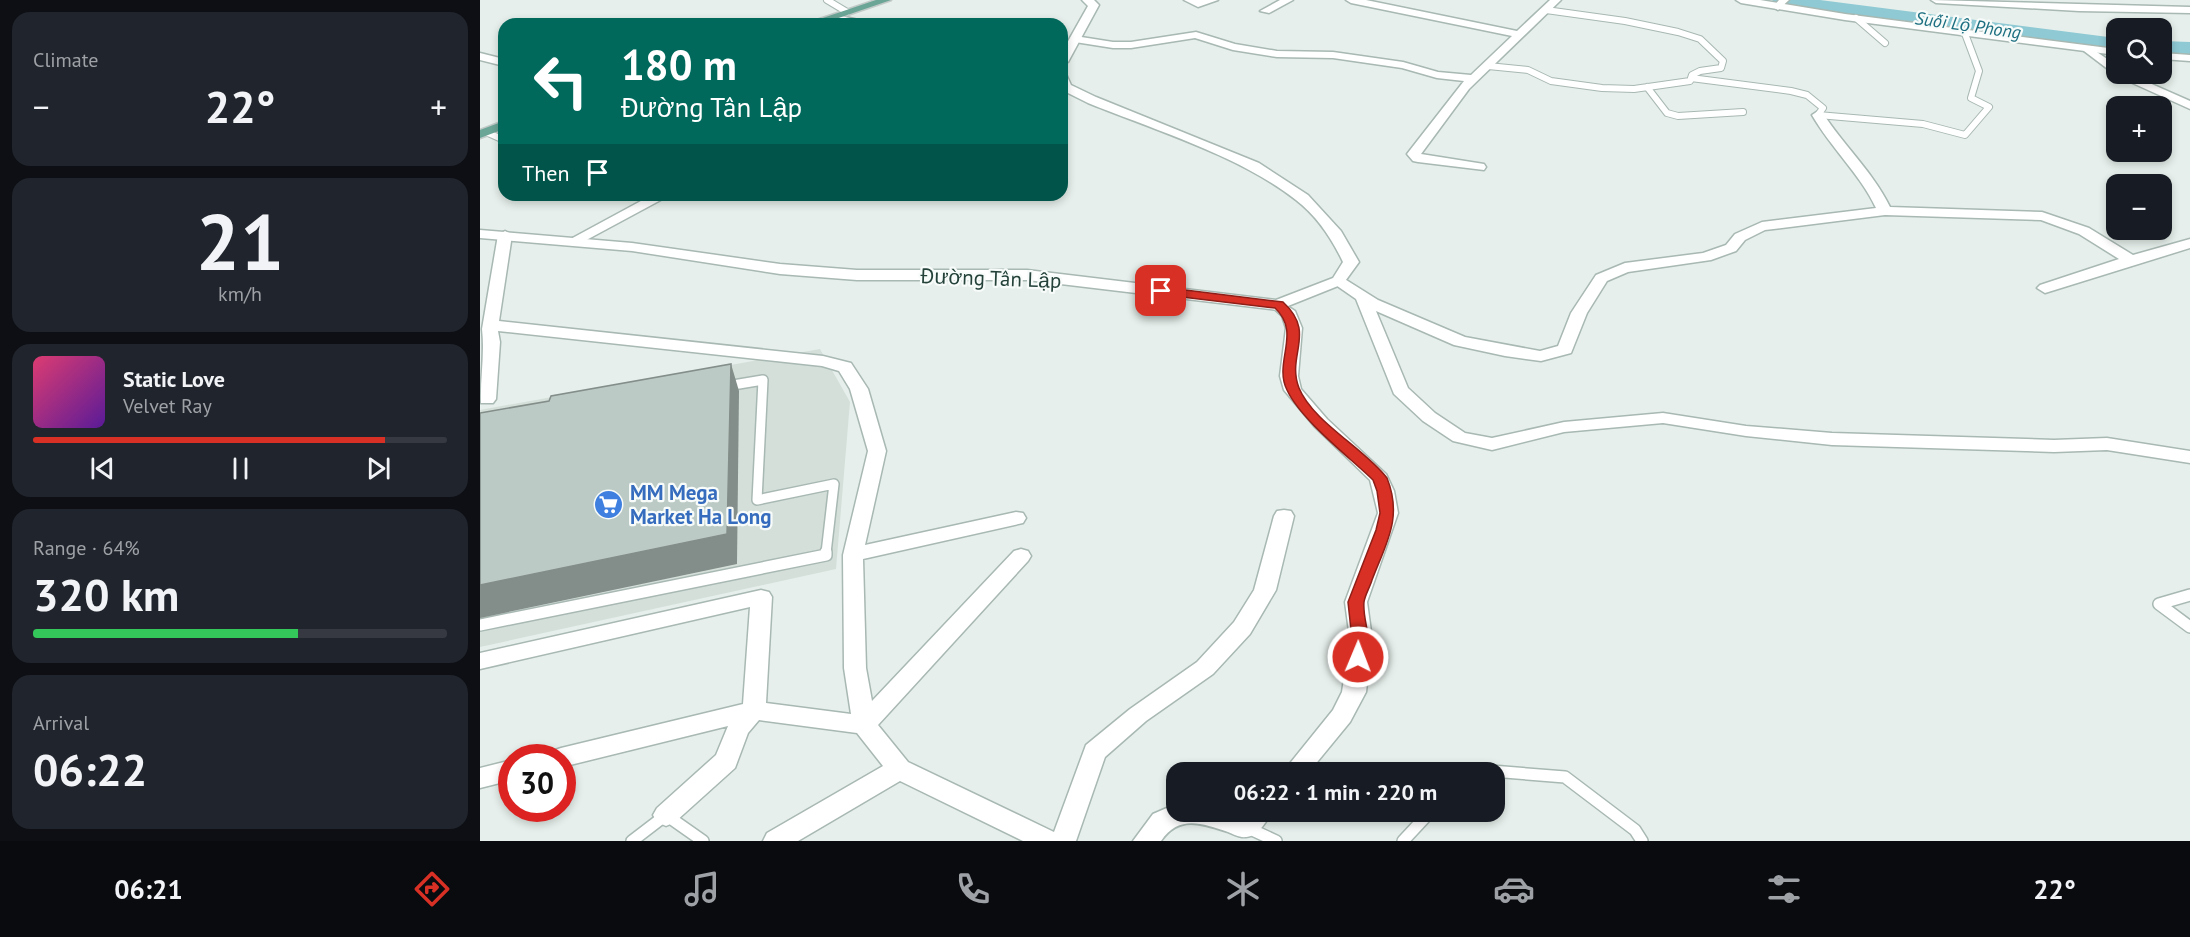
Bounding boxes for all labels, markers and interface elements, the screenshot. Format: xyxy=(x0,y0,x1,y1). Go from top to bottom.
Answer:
water label: Suối Lộ Phong xyxy=(1913,6,2023,44)
map controls xyxy=(2106,18,2172,240)
button: search xyxy=(2106,18,2172,84)
text: 180 m xyxy=(621,37,737,92)
icon: left xyxy=(522,42,600,120)
text: Climate xyxy=(33,47,99,73)
text: 22° xyxy=(205,77,275,135)
text: − xyxy=(33,85,50,128)
text: + xyxy=(430,85,447,128)
text: Đường Tân Lập xyxy=(621,90,802,124)
button: + xyxy=(2106,96,2172,162)
icon: arrive xyxy=(581,156,614,189)
text: Then xyxy=(522,159,569,187)
button: − xyxy=(2106,174,2172,240)
text: 21 xyxy=(196,191,284,292)
street label: Đường Tân Lập xyxy=(919,262,1062,294)
pin xyxy=(1135,265,1186,316)
icon: arrive xyxy=(1144,274,1177,307)
text: km/h xyxy=(218,281,262,307)
text: Static Love xyxy=(123,365,225,393)
text: Velvet Ray xyxy=(123,393,212,419)
icon: previous xyxy=(86,452,119,485)
icon: pause xyxy=(224,452,257,485)
icon: next xyxy=(362,452,395,485)
place label: MM Mega Market Ha Long xyxy=(630,479,771,530)
supermarket icon: MM Mega Market Ha Long xyxy=(593,488,625,520)
text: Range · 64% xyxy=(33,535,140,561)
text: 320 km xyxy=(33,565,179,623)
position arrow xyxy=(1326,625,1390,689)
text: Arrival xyxy=(33,710,89,736)
text: 06:22 xyxy=(33,740,147,798)
speed limit sign: 30 xyxy=(498,744,576,822)
text: 06:22 · 1 min · 220 m xyxy=(1234,778,1437,806)
icon: directions xyxy=(411,868,453,910)
icon: music xyxy=(681,868,723,910)
icon: phone xyxy=(952,868,994,910)
icon: climate xyxy=(1222,868,1264,910)
icon: car xyxy=(1493,868,1535,910)
icon: filters xyxy=(1763,868,1805,910)
text: 06:21 xyxy=(114,872,183,906)
text: 22° xyxy=(2033,872,2076,906)

